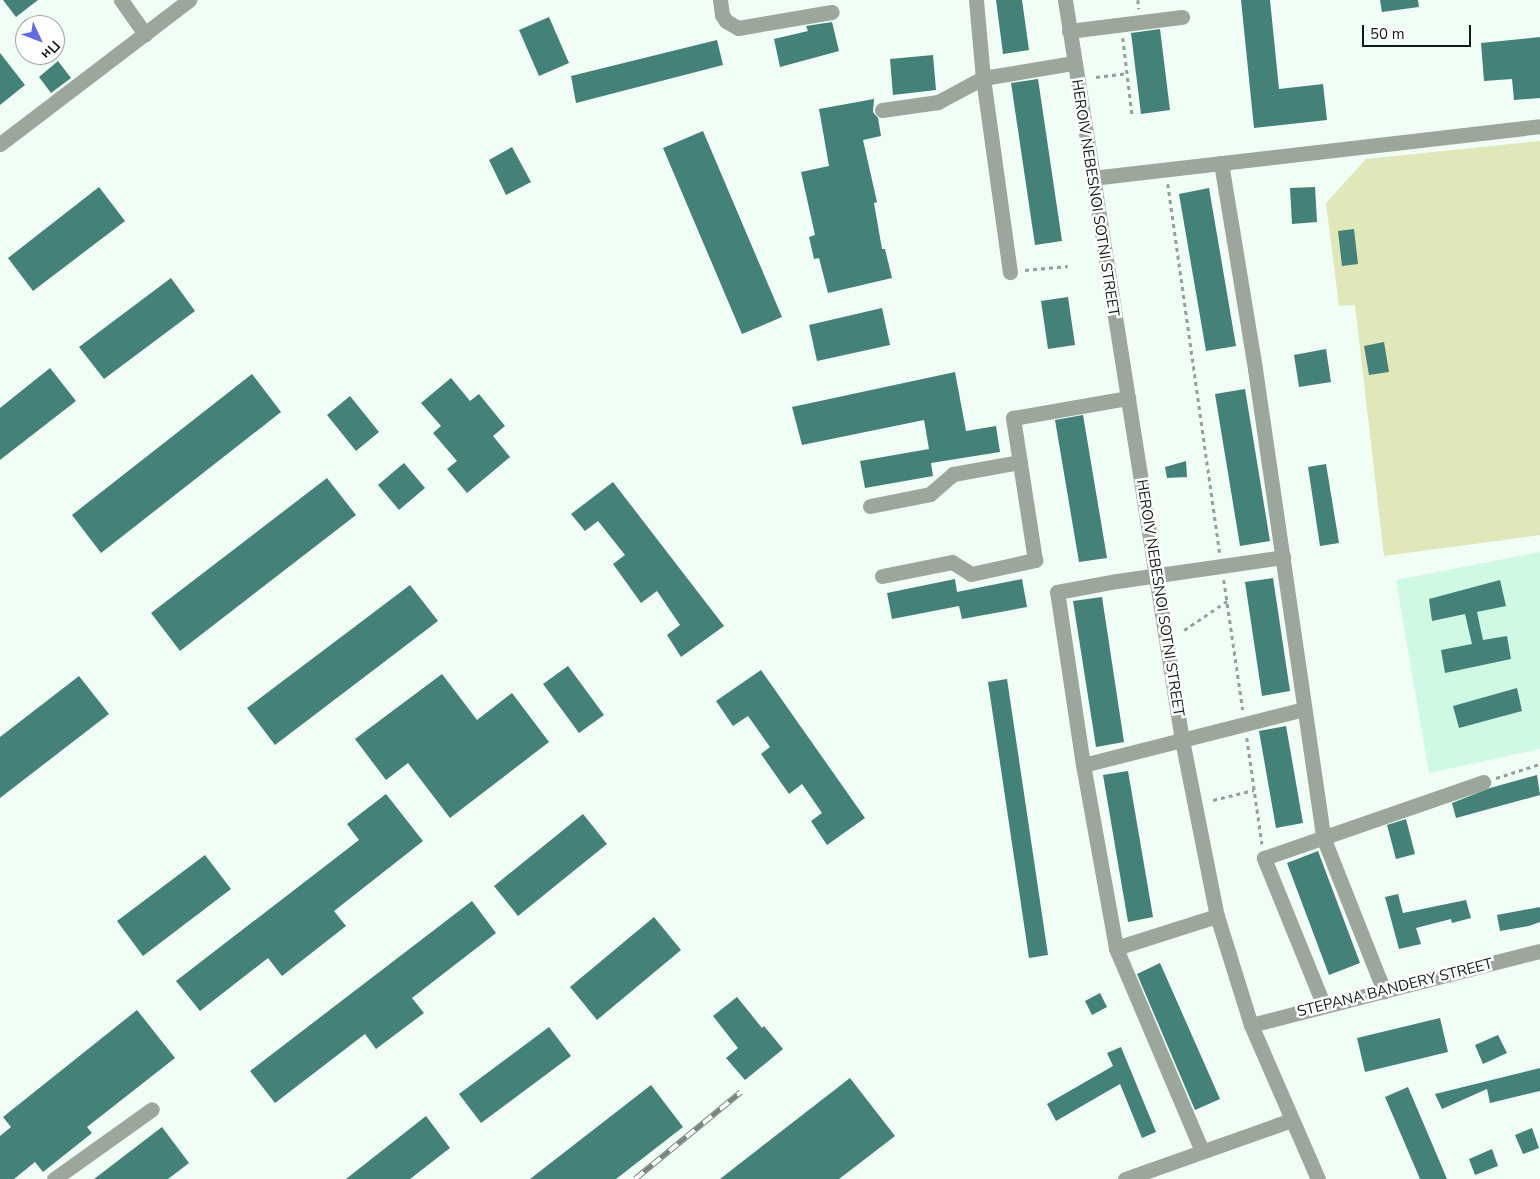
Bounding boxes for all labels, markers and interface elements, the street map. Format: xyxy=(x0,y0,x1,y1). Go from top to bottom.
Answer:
north arrow xyxy=(15,15,65,65)
scale bar xyxy=(1365,15,1474,47)
text: 50 m xyxy=(1370,24,1405,44)
text: Пн xyxy=(37,36,64,63)
street label: HEROIV NEBESNOI SOTNI STREET xyxy=(1067,78,1123,318)
street label: HEROIV NEBESNOI SOTNI STREET xyxy=(1132,478,1188,718)
street label: STEPANA BANDERY STREET xyxy=(1295,955,1495,1021)

